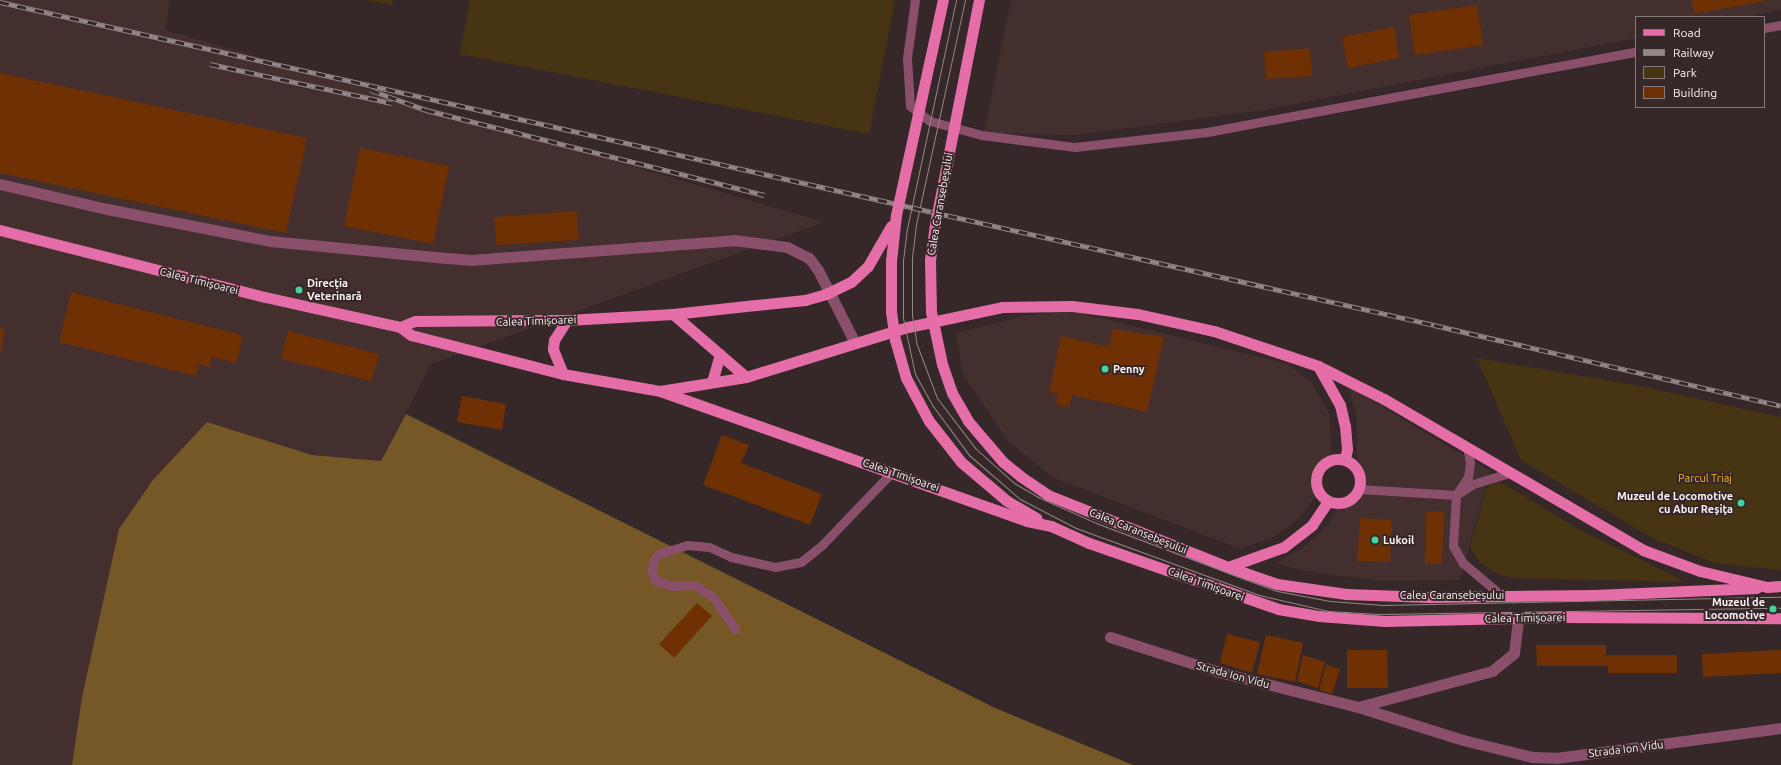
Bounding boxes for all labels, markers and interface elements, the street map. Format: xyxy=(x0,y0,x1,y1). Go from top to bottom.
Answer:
legend xyxy=(1635,16,1765,108)
text: Road xyxy=(1673,26,1701,39)
text: Railway xyxy=(1673,46,1714,59)
text: Park xyxy=(1673,66,1697,79)
text: Building xyxy=(1673,86,1717,99)
street label: Calea Caransebeșului xyxy=(924,152,956,256)
street label: Calea Timișoarei xyxy=(158,265,240,297)
place label: Direcția Veterinară xyxy=(307,277,362,303)
marker: Direcția Veterinară xyxy=(294,285,304,295)
street label: Calea Timișoarei xyxy=(496,313,576,329)
place label: Penny xyxy=(1113,362,1145,376)
marker: Penny xyxy=(1100,364,1110,374)
street label: Calea Timișoarei xyxy=(861,456,941,494)
park label: Parcul Triaj xyxy=(1678,471,1732,485)
place label: Muzeul de Locomotive cu Abur Reșița xyxy=(1617,490,1733,516)
marker: Muzeul de Locomotive cu Abur Reșița xyxy=(1736,498,1746,508)
street label: Calea Caransebeșului xyxy=(1087,505,1189,557)
place label: Lukoil xyxy=(1383,533,1414,547)
marker: Lukoil xyxy=(1370,535,1380,545)
street label: Calea Timișoarei xyxy=(1166,564,1246,604)
street label: Calea Caransebeșului xyxy=(1400,588,1504,602)
place label: Muzeul de Locomotive xyxy=(1705,596,1765,622)
marker: Muzeul de Locomotive xyxy=(1768,604,1778,614)
street label: Calea Timișoarei xyxy=(1485,611,1565,625)
street label: Strada Ion Vidu xyxy=(1195,659,1271,691)
street label: Strada Ion Vidu xyxy=(1588,738,1664,760)

